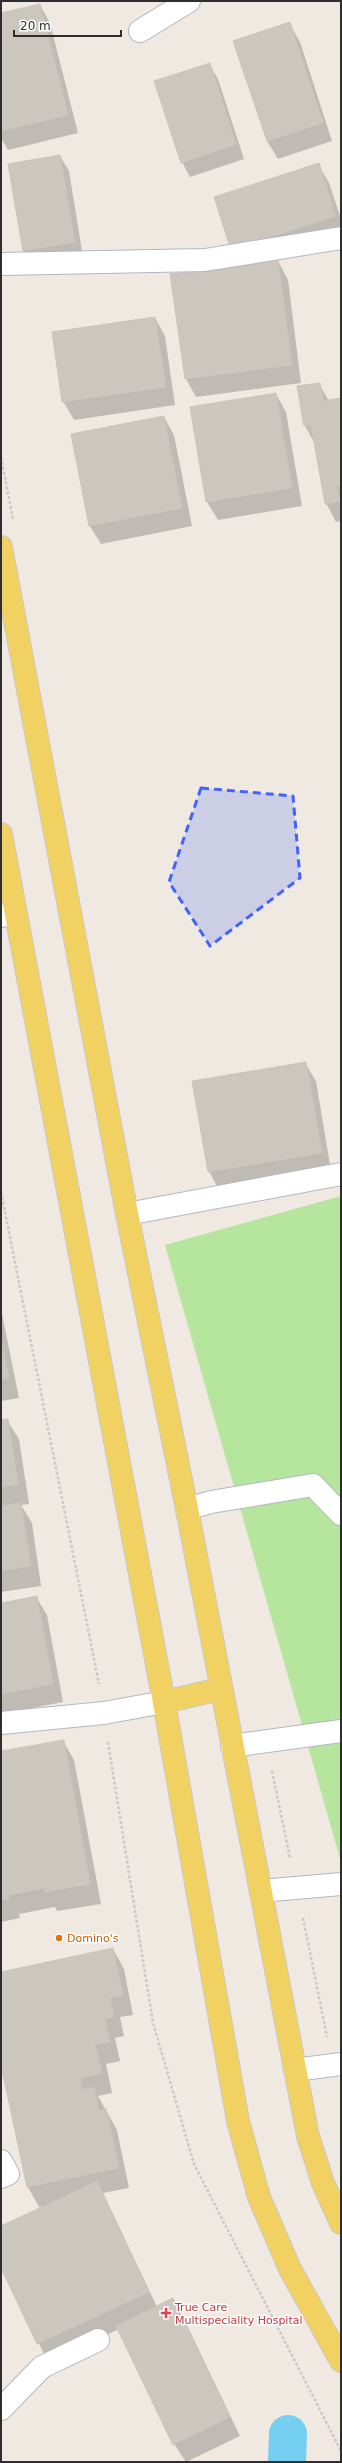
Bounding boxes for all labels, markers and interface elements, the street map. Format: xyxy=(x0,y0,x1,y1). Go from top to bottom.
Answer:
scale bar xyxy=(14,12,121,38)
text: 20 m xyxy=(20,19,51,33)
place label: Domino's xyxy=(67,1932,119,1945)
marker: Domino's xyxy=(54,1933,64,1943)
place label: True Care Multispeciality Hospital xyxy=(174,2301,303,2327)
marker: True Care Multispeciality Hospital xyxy=(160,2307,172,2319)

